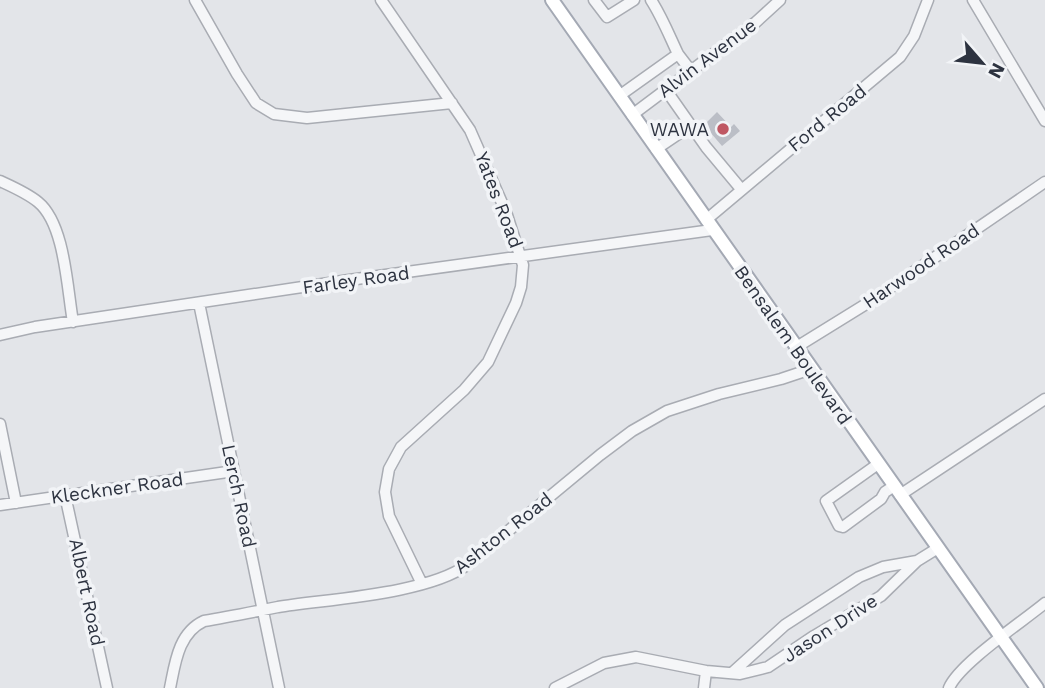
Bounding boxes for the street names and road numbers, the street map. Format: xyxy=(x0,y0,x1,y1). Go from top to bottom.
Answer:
street label: Alvin Avenue xyxy=(653,13,761,103)
street label: Ford Road xyxy=(783,79,871,157)
street label: Yates Road xyxy=(470,149,528,251)
street label: Harwood Road xyxy=(858,219,984,313)
street label: Farley Road xyxy=(301,261,411,299)
street label: Bensalem Boulevard xyxy=(729,261,857,429)
street label: Lerch Road xyxy=(217,442,261,550)
street label: Kleckner Road xyxy=(49,467,185,509)
street label: Ashton Road xyxy=(449,488,557,578)
street label: Albert Road xyxy=(64,536,110,648)
street label: Jason Drive xyxy=(778,589,882,667)

